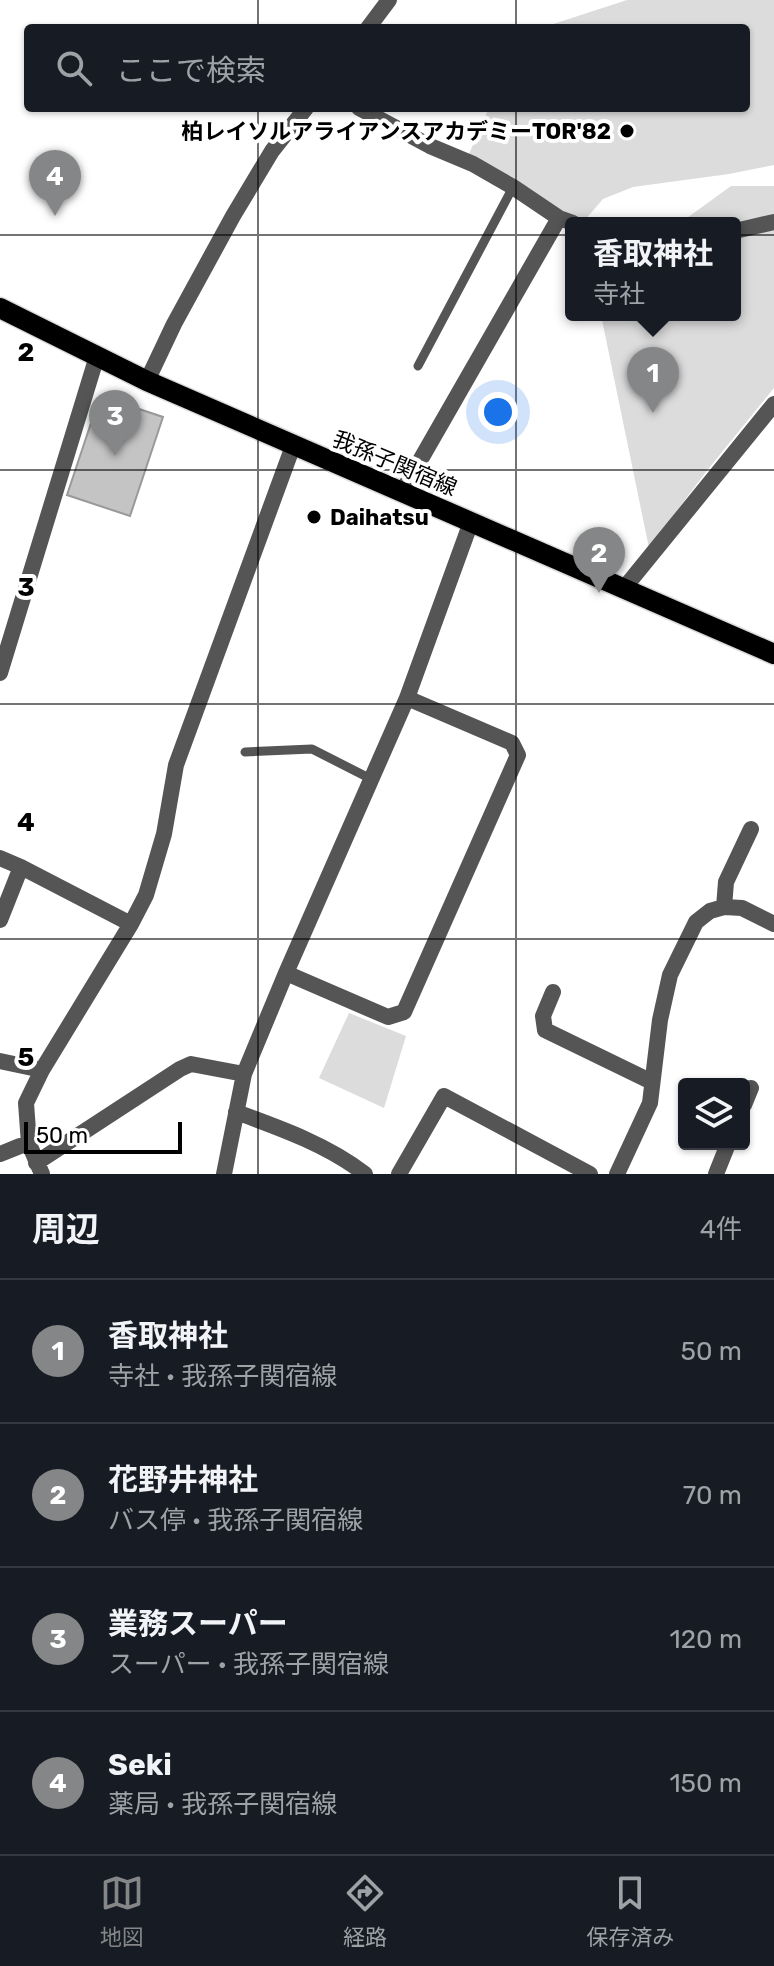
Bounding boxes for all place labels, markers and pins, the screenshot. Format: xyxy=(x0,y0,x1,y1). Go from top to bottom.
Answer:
place label: 柏レイソルアライアンスアカデミーTOR'82 xyxy=(181,118,611,145)
marker: 柏レイソルアライアンスアカデミーTOR'82 xyxy=(618,122,636,140)
pin: 4 xyxy=(29,150,81,216)
pin: 1 xyxy=(627,347,679,413)
pin: 3 xyxy=(89,390,141,456)
place label: Daihatsu xyxy=(330,504,429,531)
marker: Daihatsu xyxy=(305,508,323,526)
pin: 2 xyxy=(573,527,625,593)

